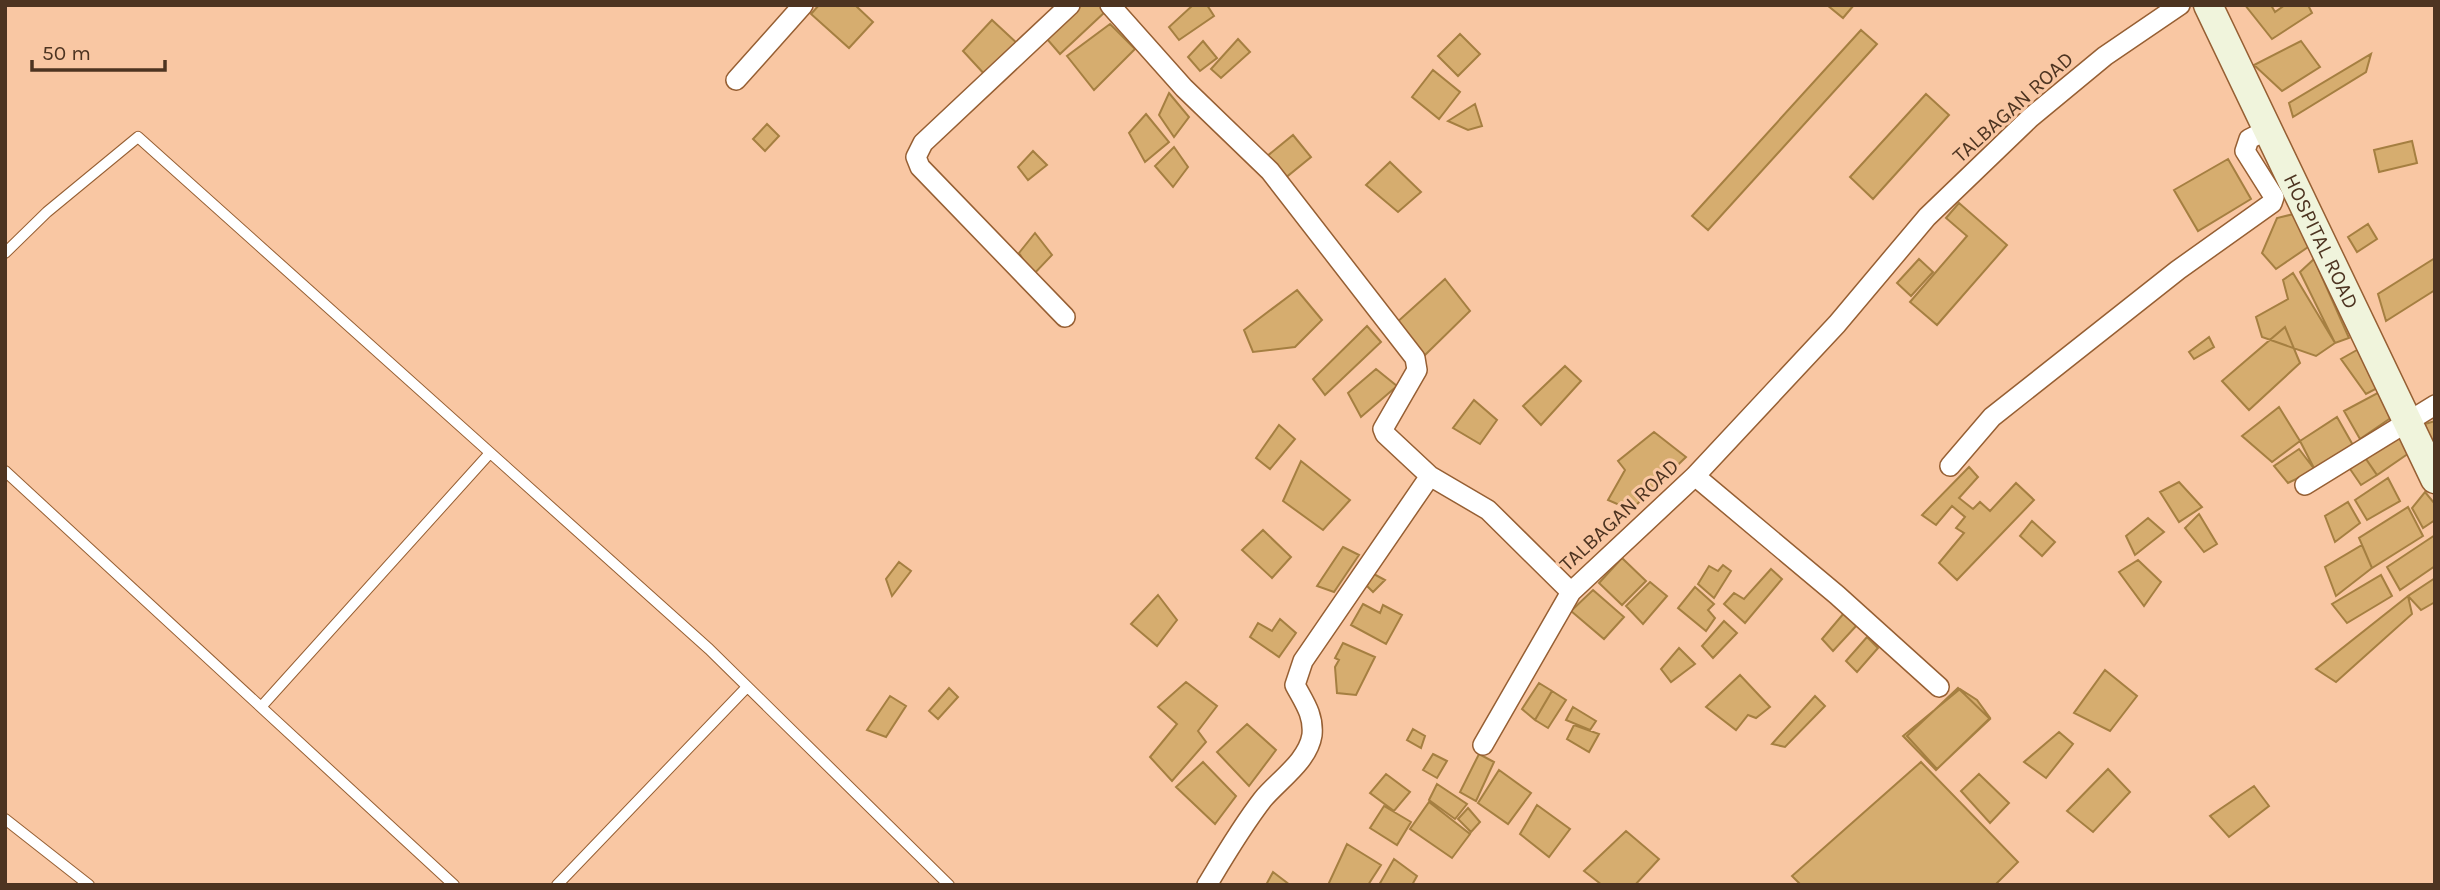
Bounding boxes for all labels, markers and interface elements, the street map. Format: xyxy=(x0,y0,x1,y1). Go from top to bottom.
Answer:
scale bar xyxy=(32,28,164,72)
text: 50 m xyxy=(42,41,91,65)
street label: TALBAGAN ROAD xyxy=(1948,47,2078,167)
street label: HOSPITAL ROAD xyxy=(2279,170,2364,313)
street label: TALBAGAN ROAD xyxy=(1555,454,1683,576)

